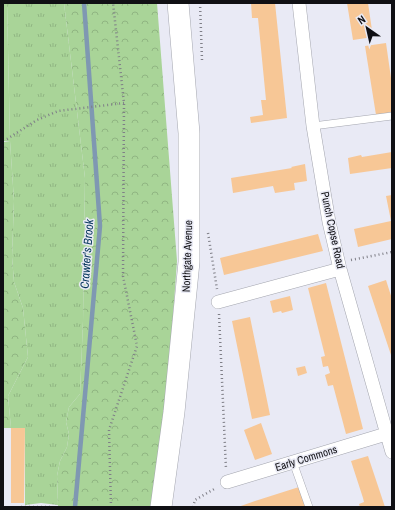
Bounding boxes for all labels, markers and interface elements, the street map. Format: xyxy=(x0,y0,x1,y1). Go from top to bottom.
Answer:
north arrow xyxy=(347,8,387,48)
text: N xyxy=(355,12,368,27)
street label: Punch Copse Road xyxy=(318,190,348,270)
water label: Crawter's Brook xyxy=(77,218,97,289)
street label: Northgate Avenue xyxy=(179,220,195,292)
street label: Early Commons xyxy=(273,442,339,474)

